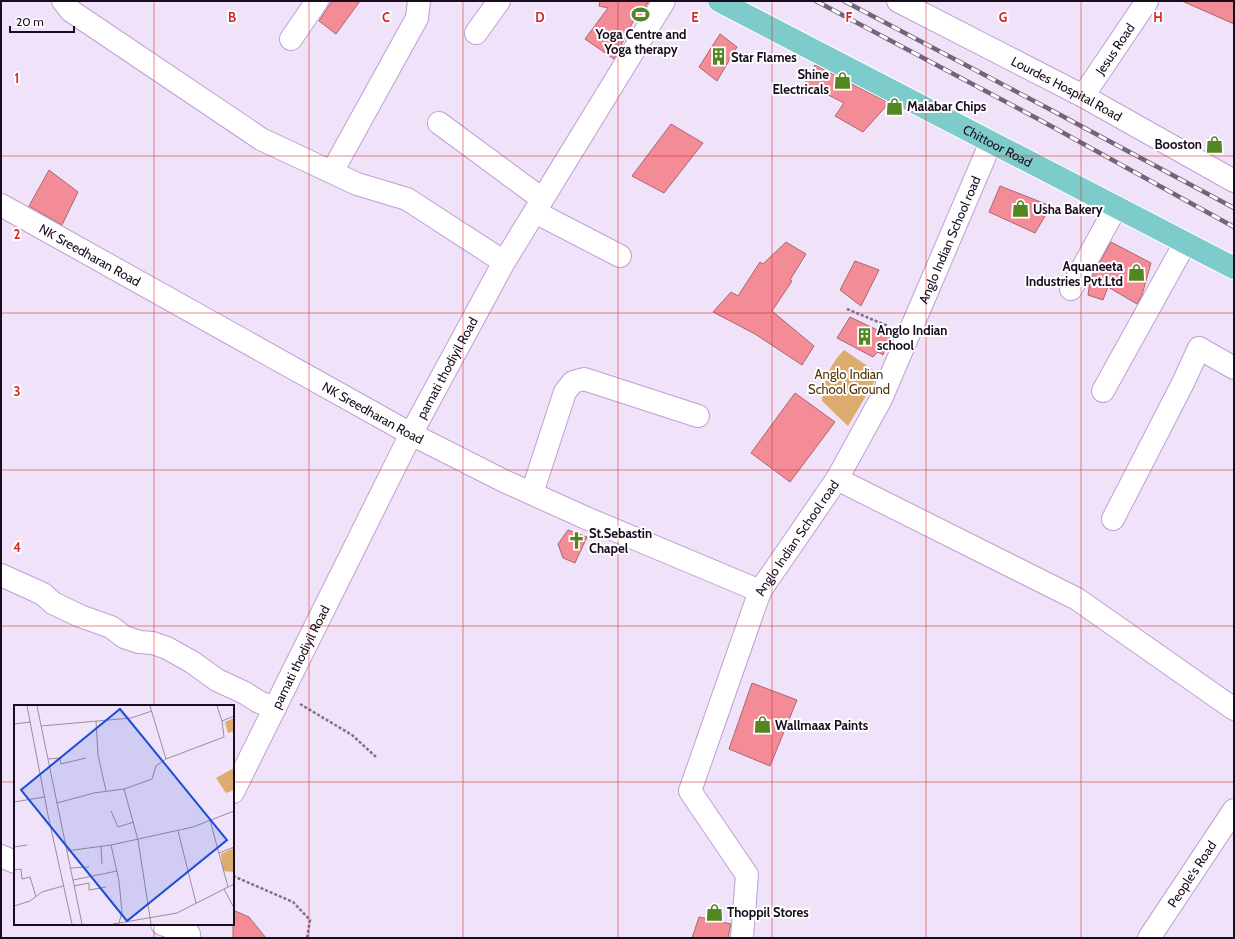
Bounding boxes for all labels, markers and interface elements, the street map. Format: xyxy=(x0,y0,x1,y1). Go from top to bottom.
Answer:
sports icon: Yoga Centre and Yoga therapy xyxy=(631,5,651,25)
scale bar xyxy=(10,8,74,34)
text: B xyxy=(228,9,236,25)
text: C xyxy=(382,9,390,25)
text: D xyxy=(535,9,545,25)
text: E xyxy=(691,9,699,25)
text: F xyxy=(846,9,853,25)
text: G xyxy=(999,9,1008,25)
text: H xyxy=(1153,9,1163,25)
text: 20 m xyxy=(16,14,44,29)
street label: Jesus Road xyxy=(1091,20,1138,78)
place label: Yoga Centre and Yoga therapy xyxy=(594,26,687,57)
building icon: Star Flames xyxy=(708,47,728,67)
place label: Star Flames xyxy=(731,49,797,65)
street label: Lourdes Hospital Road xyxy=(1009,53,1125,124)
place label: Shine Electricals xyxy=(772,66,829,97)
text: 1 xyxy=(15,70,19,86)
shop icon: Shine Electricals xyxy=(832,71,852,91)
shop icon: Malabar Chips xyxy=(884,96,904,116)
place label: Malabar Chips xyxy=(907,98,987,114)
street label: Chittoor Road xyxy=(960,121,1035,170)
shop icon: Booston xyxy=(1205,134,1225,154)
place label: Booston xyxy=(1154,136,1202,152)
street label: Anglo Indian School road xyxy=(915,174,984,306)
shop icon: Usha Bakery xyxy=(1010,199,1030,219)
place label: Usha Bakery xyxy=(1033,201,1103,217)
street label: NK Sreedharan Road xyxy=(37,220,143,289)
text: 2 xyxy=(14,226,21,242)
place label: Aquaneeta Industries Pvt.Ltd xyxy=(1025,258,1124,289)
shop icon: Aquaneeta Industries Pvt.Ltd xyxy=(1126,263,1146,283)
street label: pamati thodiyil Road xyxy=(413,314,481,421)
place label: Anglo Indian school xyxy=(877,322,947,353)
building icon: Anglo Indian school xyxy=(854,327,874,347)
park label: Anglo Indian School Ground xyxy=(808,366,890,397)
street label: NK Sreedharan Road xyxy=(319,378,426,447)
text: 3 xyxy=(13,383,21,399)
street label: Anglo Indian School road xyxy=(751,477,842,598)
place label: St.Sebastin Chapel xyxy=(589,525,652,556)
church icon: St.Sebastin Chapel xyxy=(566,530,586,550)
text: 4 xyxy=(13,539,21,555)
street label: pamati thodiyil Road xyxy=(268,603,333,711)
inset map xyxy=(14,705,234,925)
shop icon: Wallmaax Paints xyxy=(752,715,772,735)
place label: Wallmaax Paints xyxy=(775,717,869,733)
street label: People's Road xyxy=(1164,838,1219,910)
shop icon: Thoppil Stores xyxy=(704,902,724,922)
place label: Thoppil Stores xyxy=(727,904,809,920)

